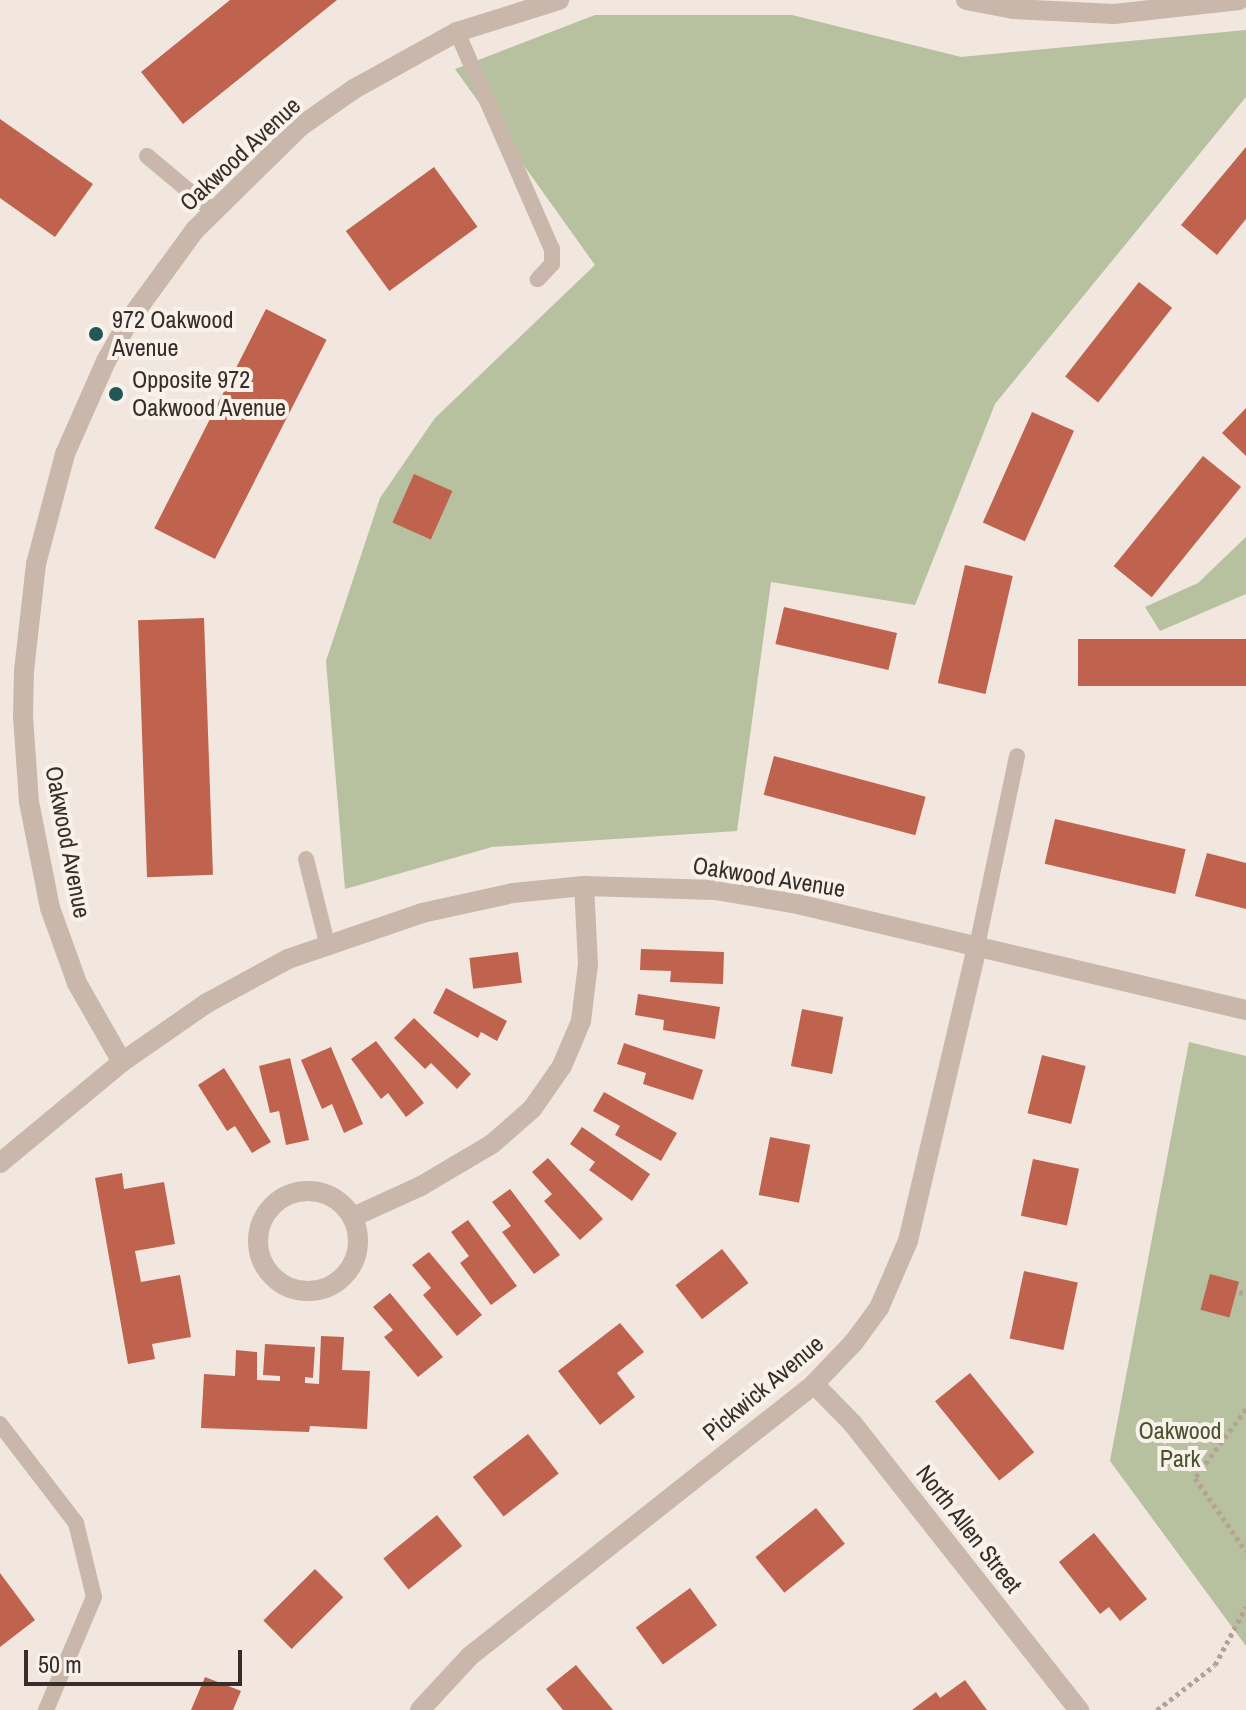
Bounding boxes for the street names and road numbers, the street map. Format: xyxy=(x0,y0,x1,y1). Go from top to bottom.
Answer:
street label: Oakwood Avenue xyxy=(173,91,307,217)
street label: Oakwood Avenue xyxy=(39,763,97,921)
street label: Oakwood Avenue xyxy=(690,851,848,903)
street label: Pickwick Avenue xyxy=(696,1329,830,1447)
street label: North Allen Street xyxy=(910,1459,1028,1599)

